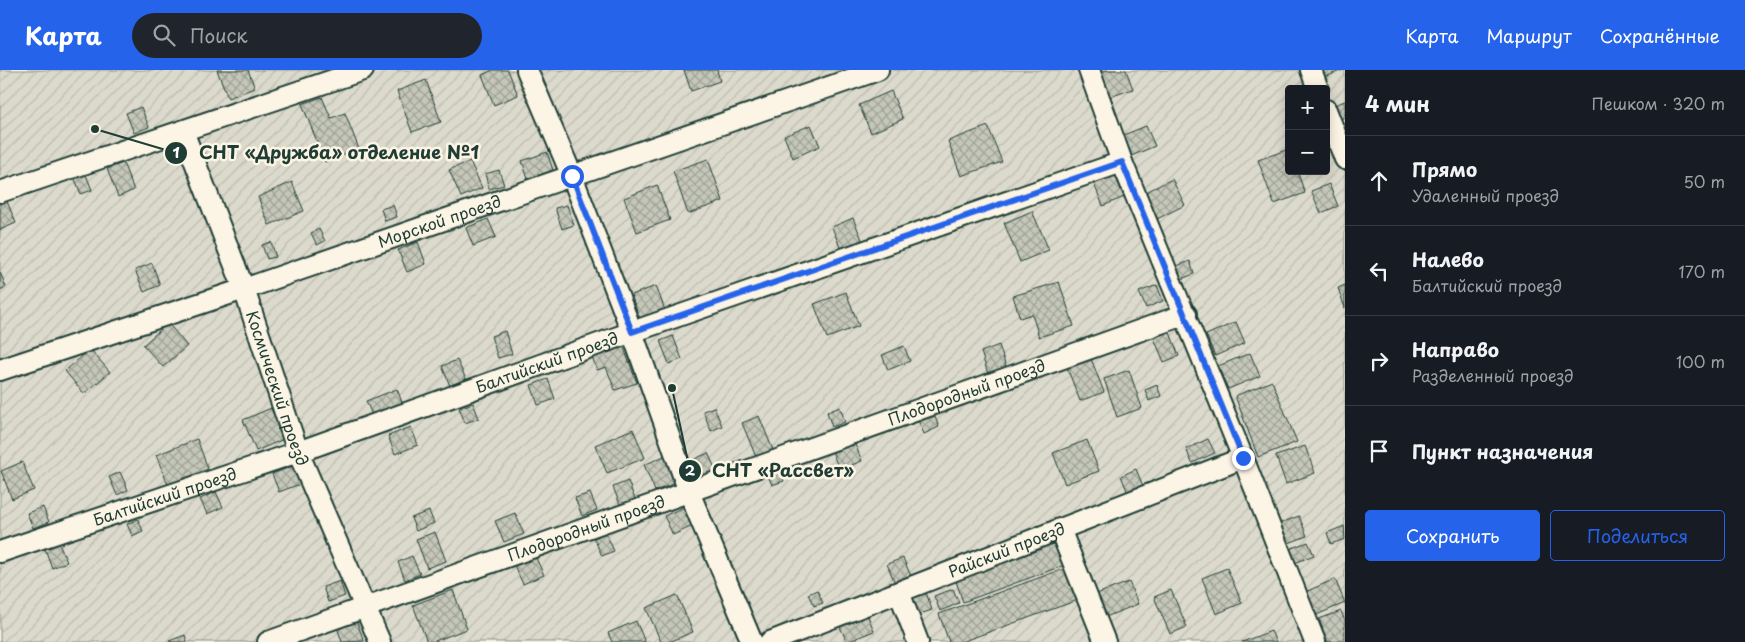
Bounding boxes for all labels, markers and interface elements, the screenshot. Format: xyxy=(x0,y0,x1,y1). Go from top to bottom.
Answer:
search box xyxy=(132,13,482,58)
text: Карта xyxy=(25,17,102,53)
icon: search xyxy=(150,21,178,49)
text: Поиск xyxy=(190,21,248,49)
text: Карта xyxy=(1406,22,1458,49)
text: Маршрут xyxy=(1486,22,1572,49)
text: Сохранённые xyxy=(1600,22,1720,49)
map controls xyxy=(1285,85,1330,175)
button: + xyxy=(1285,85,1330,130)
text: 4 мин xyxy=(1365,87,1430,119)
text: Пешком · 320 m xyxy=(1592,91,1725,115)
button: − xyxy=(1285,130,1330,175)
callout: СНТ «Дружба» отделение №1 xyxy=(164,136,489,169)
text: СНТ «Дружба» отделение №1 xyxy=(199,138,479,165)
text: 1 xyxy=(172,140,180,163)
text: Прямо xyxy=(1412,155,1477,183)
route start xyxy=(561,165,584,188)
icon: ahead xyxy=(1365,167,1393,195)
text: 50 m xyxy=(1684,169,1725,193)
text: Удаленный проезд xyxy=(1412,183,1559,207)
street label: Морской проезд xyxy=(374,188,504,253)
text: Налево xyxy=(1412,245,1484,273)
icon: left xyxy=(1365,257,1393,285)
text: 170 m xyxy=(1679,259,1725,283)
text: Балтийский проезд xyxy=(1412,273,1562,297)
street label: Космический проезд xyxy=(241,307,316,469)
street label: Балтийский проезд xyxy=(472,325,621,398)
text: Направо xyxy=(1412,335,1499,363)
icon: right xyxy=(1365,347,1393,375)
text: 100 m xyxy=(1676,349,1725,373)
street label: Плодородный проезд xyxy=(884,352,1049,431)
text: Разделенный проезд xyxy=(1412,363,1574,387)
icon: arrive xyxy=(1365,437,1393,465)
text: Пункт назначения xyxy=(1412,437,1593,465)
route end xyxy=(1232,447,1255,470)
callout: СНТ «Рассвет» xyxy=(678,454,864,487)
text: СНТ «Рассвет» xyxy=(712,456,854,483)
text: 2 xyxy=(685,458,696,481)
street label: Балтийский проезд xyxy=(90,460,240,531)
street label: Плодородный проезд xyxy=(504,488,668,567)
button: Сохранить xyxy=(1365,510,1540,561)
button: Поделиться xyxy=(1550,510,1725,561)
street label: Райский проезд xyxy=(944,515,1068,583)

